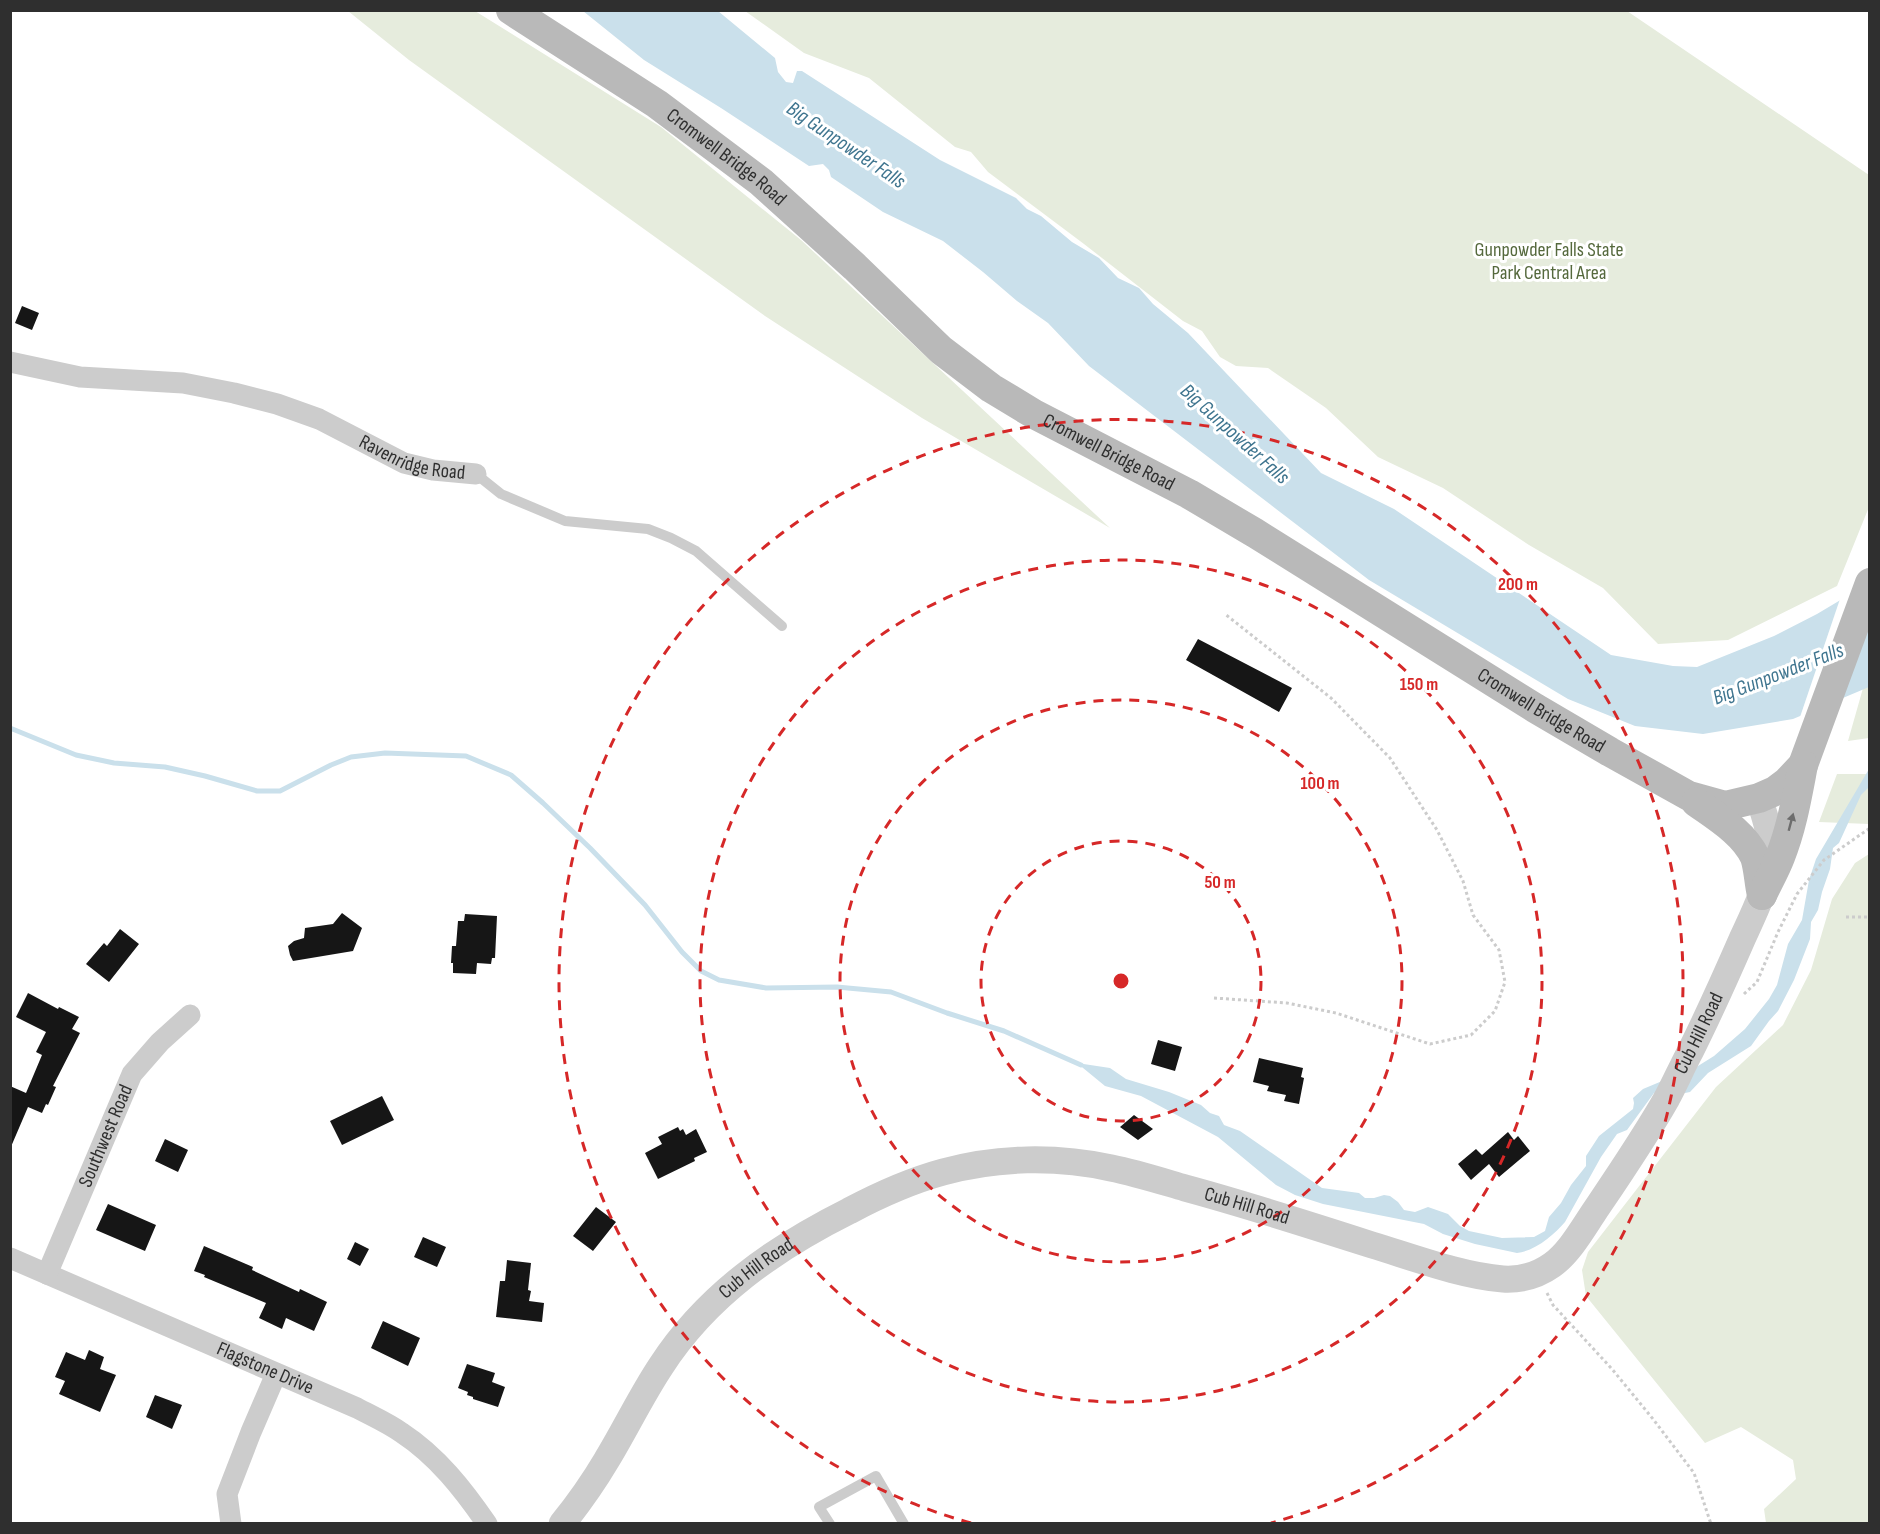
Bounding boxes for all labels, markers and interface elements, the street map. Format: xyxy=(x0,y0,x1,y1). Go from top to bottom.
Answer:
water label: Big Gunpowder Falls xyxy=(782,96,911,194)
street label: Cromwell Bridge Road xyxy=(662,103,791,211)
park label: Gunpowder Falls State Park Central Area xyxy=(1475,238,1623,285)
water label: Big Gunpowder Falls xyxy=(1175,379,1295,490)
street label: Cromwell Bridge Road xyxy=(1039,409,1179,497)
street label: Ravenridge Road xyxy=(355,430,466,485)
text: 200 m xyxy=(1498,574,1538,595)
water label: Big Gunpowder Falls xyxy=(1709,637,1847,710)
street label: Cromwell Bridge Road xyxy=(1473,663,1610,759)
text: 150 m xyxy=(1400,674,1438,695)
text: 100 m xyxy=(1301,773,1340,794)
one-way arrow xyxy=(1787,812,1796,830)
text: 50 m xyxy=(1204,872,1236,893)
centre of rings xyxy=(1111,971,1131,991)
street label: Cub Hill Road xyxy=(1669,989,1729,1078)
street label: Southwest Road xyxy=(73,1081,138,1191)
street label: Cub Hill Road xyxy=(1202,1182,1292,1230)
street label: Cub Hill Road xyxy=(714,1233,798,1304)
street label: Flagstone Drive xyxy=(213,1337,317,1400)

